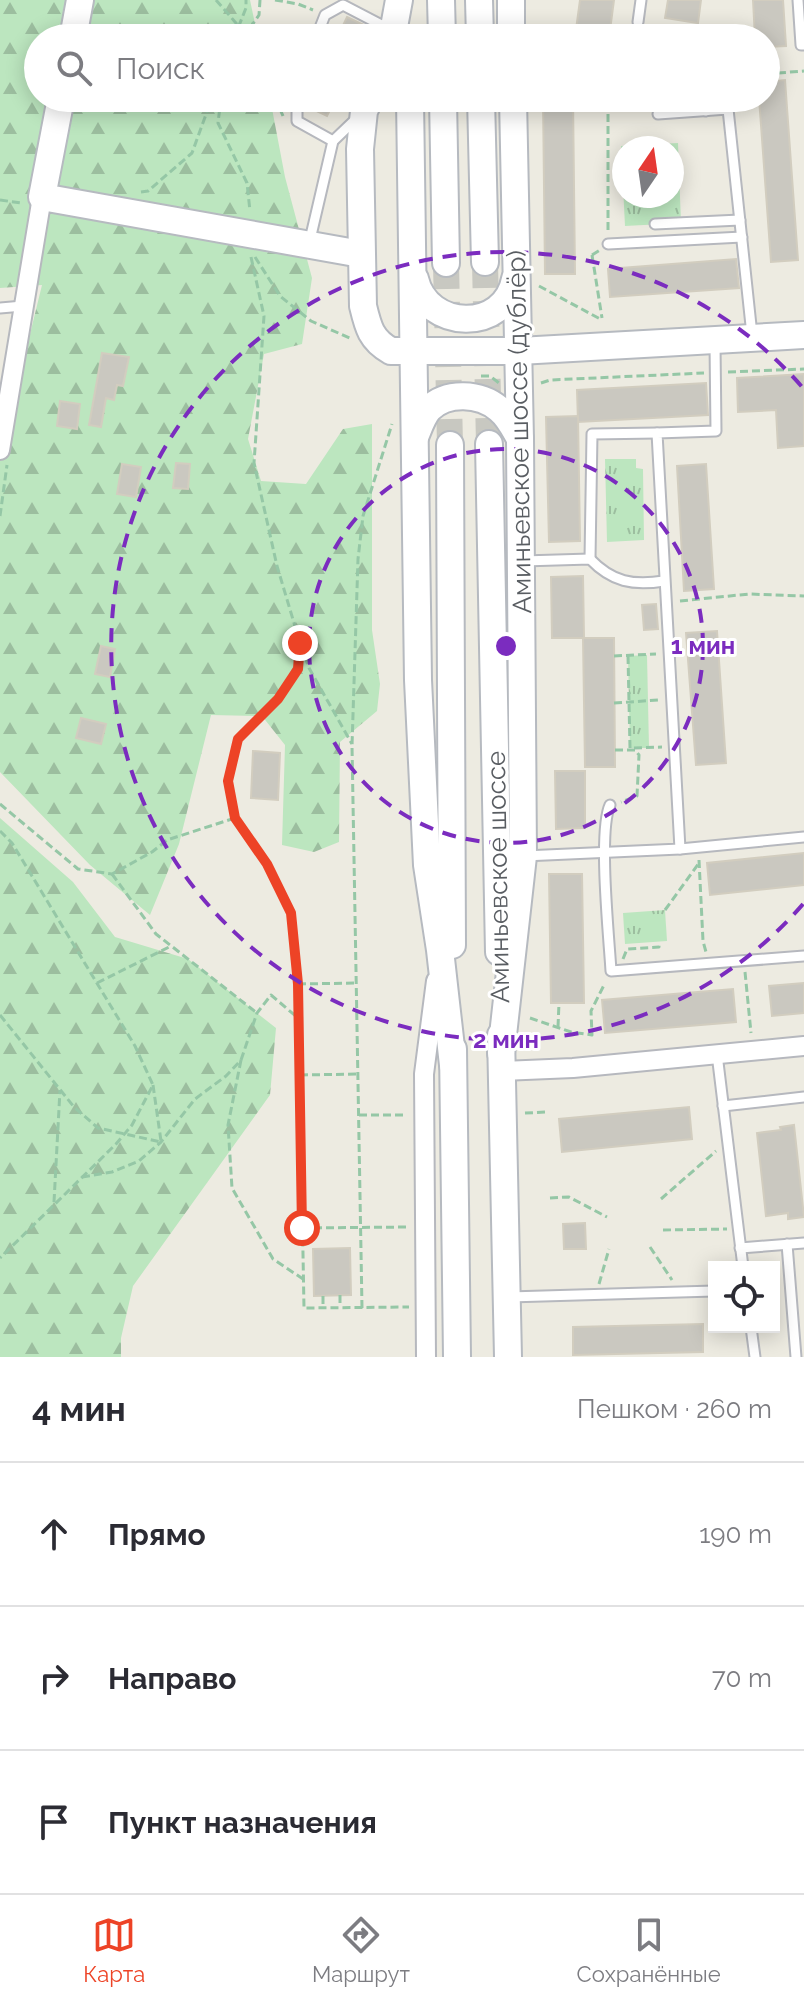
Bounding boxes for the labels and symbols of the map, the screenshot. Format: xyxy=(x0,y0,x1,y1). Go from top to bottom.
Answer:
north arrow xyxy=(612,136,684,208)
street label: Аминьевское шоссе (дублёр) xyxy=(501,250,537,614)
route end xyxy=(282,625,318,661)
text: 1 мин xyxy=(671,631,735,660)
centre of rings xyxy=(492,632,520,660)
street label: Аминьевское шоссе xyxy=(481,751,515,1003)
text: 2 мин xyxy=(473,1025,539,1054)
route start xyxy=(284,1210,320,1246)

